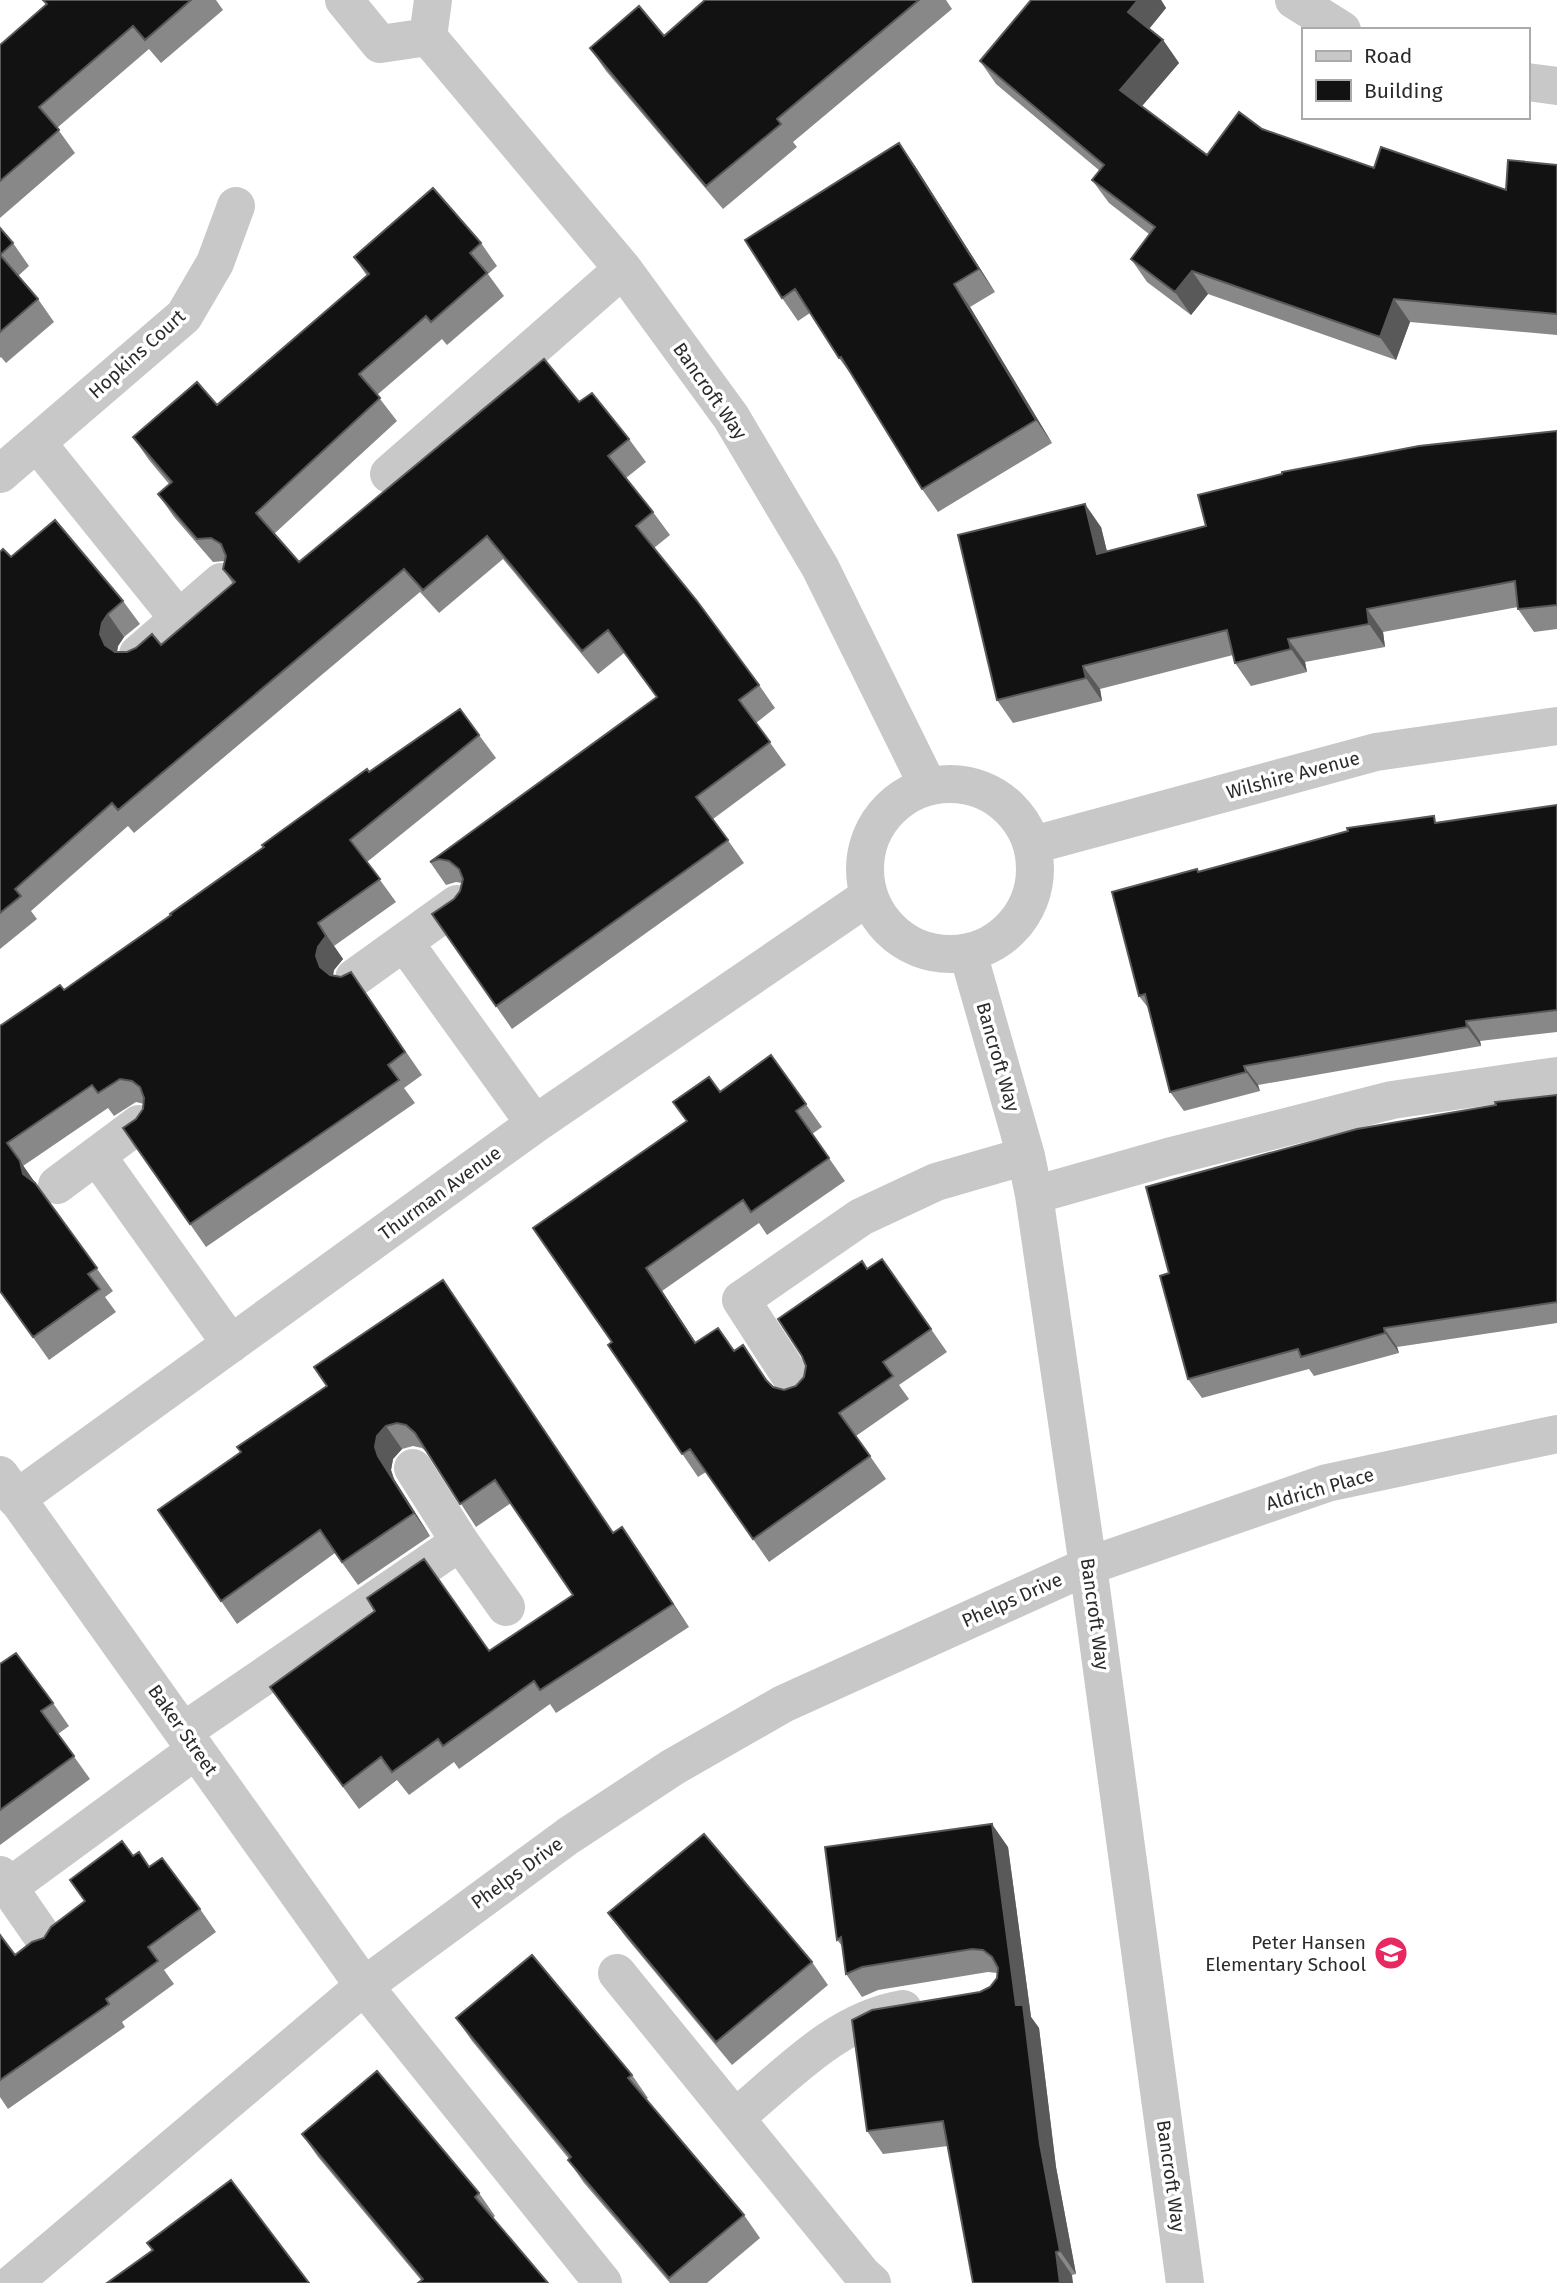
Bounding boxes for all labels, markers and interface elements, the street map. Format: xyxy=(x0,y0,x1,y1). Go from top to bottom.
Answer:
legend xyxy=(1302,28,1529,119)
text: Road xyxy=(1364,43,1412,69)
text: Building xyxy=(1364,78,1443,104)
street label: Hopkins Court xyxy=(84,305,190,403)
street label: Bancroft Way xyxy=(668,338,752,444)
street label: Wilshire Avenue xyxy=(1224,746,1362,804)
street label: Bancroft Way xyxy=(971,1000,1025,1115)
street label: Thurman Avenue xyxy=(375,1141,505,1245)
street label: Aldrich Place xyxy=(1263,1463,1377,1515)
street label: Bancroft Way xyxy=(1076,1557,1114,1672)
street label: Phelps Drive xyxy=(958,1568,1066,1632)
street label: Baker Street xyxy=(143,1680,223,1780)
street label: Phelps Drive xyxy=(467,1832,567,1914)
place label: Peter Hansen Elementary School xyxy=(1205,1931,1366,1976)
school or university icon: Peter Hansen Elementary School xyxy=(1372,1934,1410,1972)
street label: Bancroft Way xyxy=(1152,2119,1190,2234)

